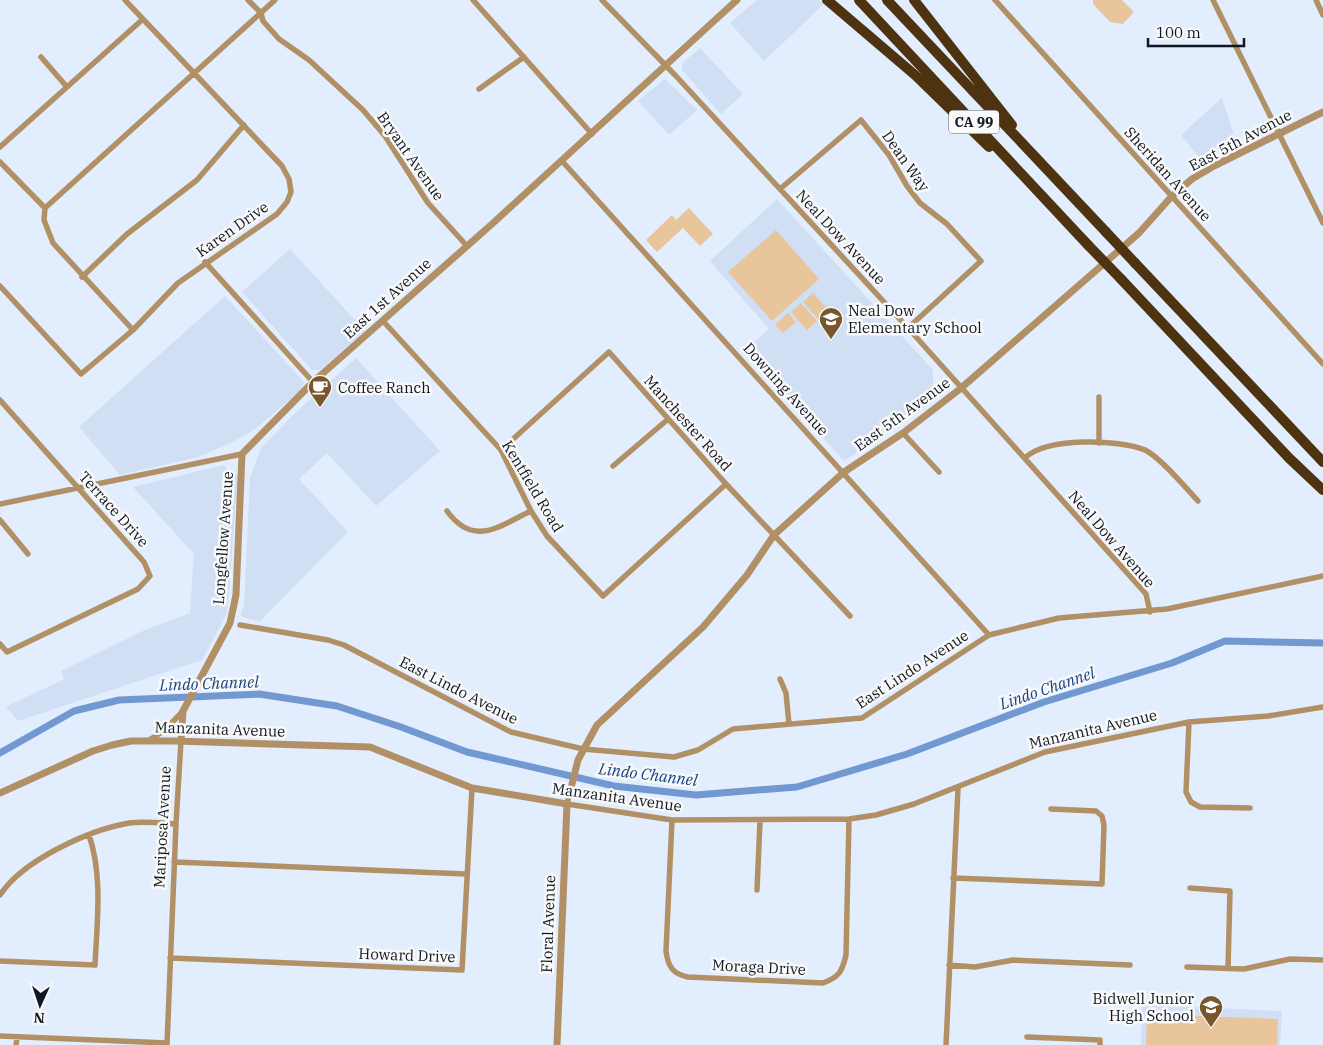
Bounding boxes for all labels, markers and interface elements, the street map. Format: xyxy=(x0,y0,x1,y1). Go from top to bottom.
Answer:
scale bar xyxy=(1148,15,1244,47)
text: 100 m xyxy=(1156,23,1201,42)
street label: East 5th Avenue xyxy=(1185,105,1295,175)
street label: Bryant Avenue xyxy=(373,108,449,204)
road number: CA 99 xyxy=(949,110,999,134)
street label: Sheridan Avenue xyxy=(1121,123,1215,225)
street label: Dean Way xyxy=(878,127,934,195)
street label: Neal Dow Avenue xyxy=(792,186,890,288)
street label: Karen Drive xyxy=(192,197,272,261)
street label: East 1st Avenue xyxy=(339,254,435,342)
place label: Neal Dow Elementary School xyxy=(848,301,982,337)
school or university icon: Neal Dow Elementary School xyxy=(818,306,844,340)
street label: Downing Avenue xyxy=(739,338,833,440)
street label: Manchester Road xyxy=(640,371,736,475)
street label: East 5th Avenue xyxy=(850,373,954,455)
cafe icon: Coffee Ranch xyxy=(307,374,333,408)
place label: Coffee Ranch xyxy=(338,378,431,397)
street label: Kentfield Road xyxy=(498,437,568,535)
street label: Terrace Drive xyxy=(75,467,153,551)
street label: Longfellow Avenue xyxy=(209,471,237,605)
street label: Neal Dow Avenue xyxy=(1065,486,1159,592)
street label: East Lindo Avenue xyxy=(852,625,972,713)
street label: East Lindo Avenue xyxy=(396,652,522,728)
water label: Lindo Channel xyxy=(996,662,1098,714)
water label: Lindo Channel xyxy=(158,671,260,695)
street label: Manzanita Avenue xyxy=(1027,705,1159,753)
street label: Manzanita Avenue xyxy=(154,717,286,741)
water label: Lindo Channel xyxy=(596,758,699,790)
street label: Mariposa Avenue xyxy=(149,766,175,888)
street label: Manzanita Avenue xyxy=(551,778,683,816)
street label: Floral Avenue xyxy=(537,875,559,973)
street label: Howard Drive xyxy=(358,944,456,966)
street label: Moraga Drive xyxy=(712,955,806,979)
north arrow xyxy=(15,980,65,1030)
place label: Bidwell Junior High School xyxy=(1093,989,1194,1025)
school or university icon: Bidwell Junior High School xyxy=(1198,994,1224,1028)
text: N xyxy=(33,1009,45,1027)

